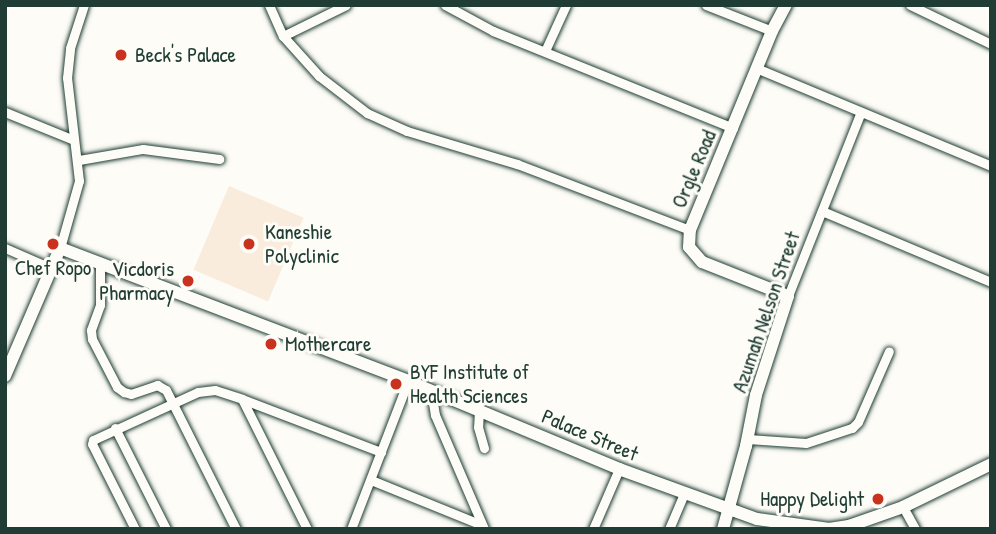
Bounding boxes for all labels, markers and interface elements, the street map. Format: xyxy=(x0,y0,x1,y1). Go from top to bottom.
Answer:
place label: Beck's Palace xyxy=(135,42,236,68)
marker: Beck's Palace xyxy=(113,47,129,63)
street label: Orgle Road xyxy=(666,126,722,212)
place label: Kaneshie Polyclinic xyxy=(265,219,339,269)
street label: Azumah Nelson Street xyxy=(727,228,805,396)
marker: Kaneshie Polyclinic xyxy=(239,234,259,254)
marker: Chef Ropo xyxy=(45,236,61,252)
place label: Chef Ropo xyxy=(15,255,91,281)
place label: Vicdoris Pharmacy xyxy=(99,256,174,306)
marker: Vicdoris Pharmacy xyxy=(180,273,196,289)
place label: Mothercare xyxy=(285,331,371,357)
marker: Mothercare xyxy=(263,336,279,352)
place label: BYF Institute of Health Sciences xyxy=(410,359,529,409)
marker: BYF Institute of Health Sciences xyxy=(388,376,404,392)
street label: Palace Street xyxy=(538,403,642,467)
place label: Happy Delight xyxy=(760,486,864,512)
marker: Happy Delight xyxy=(870,491,886,507)

